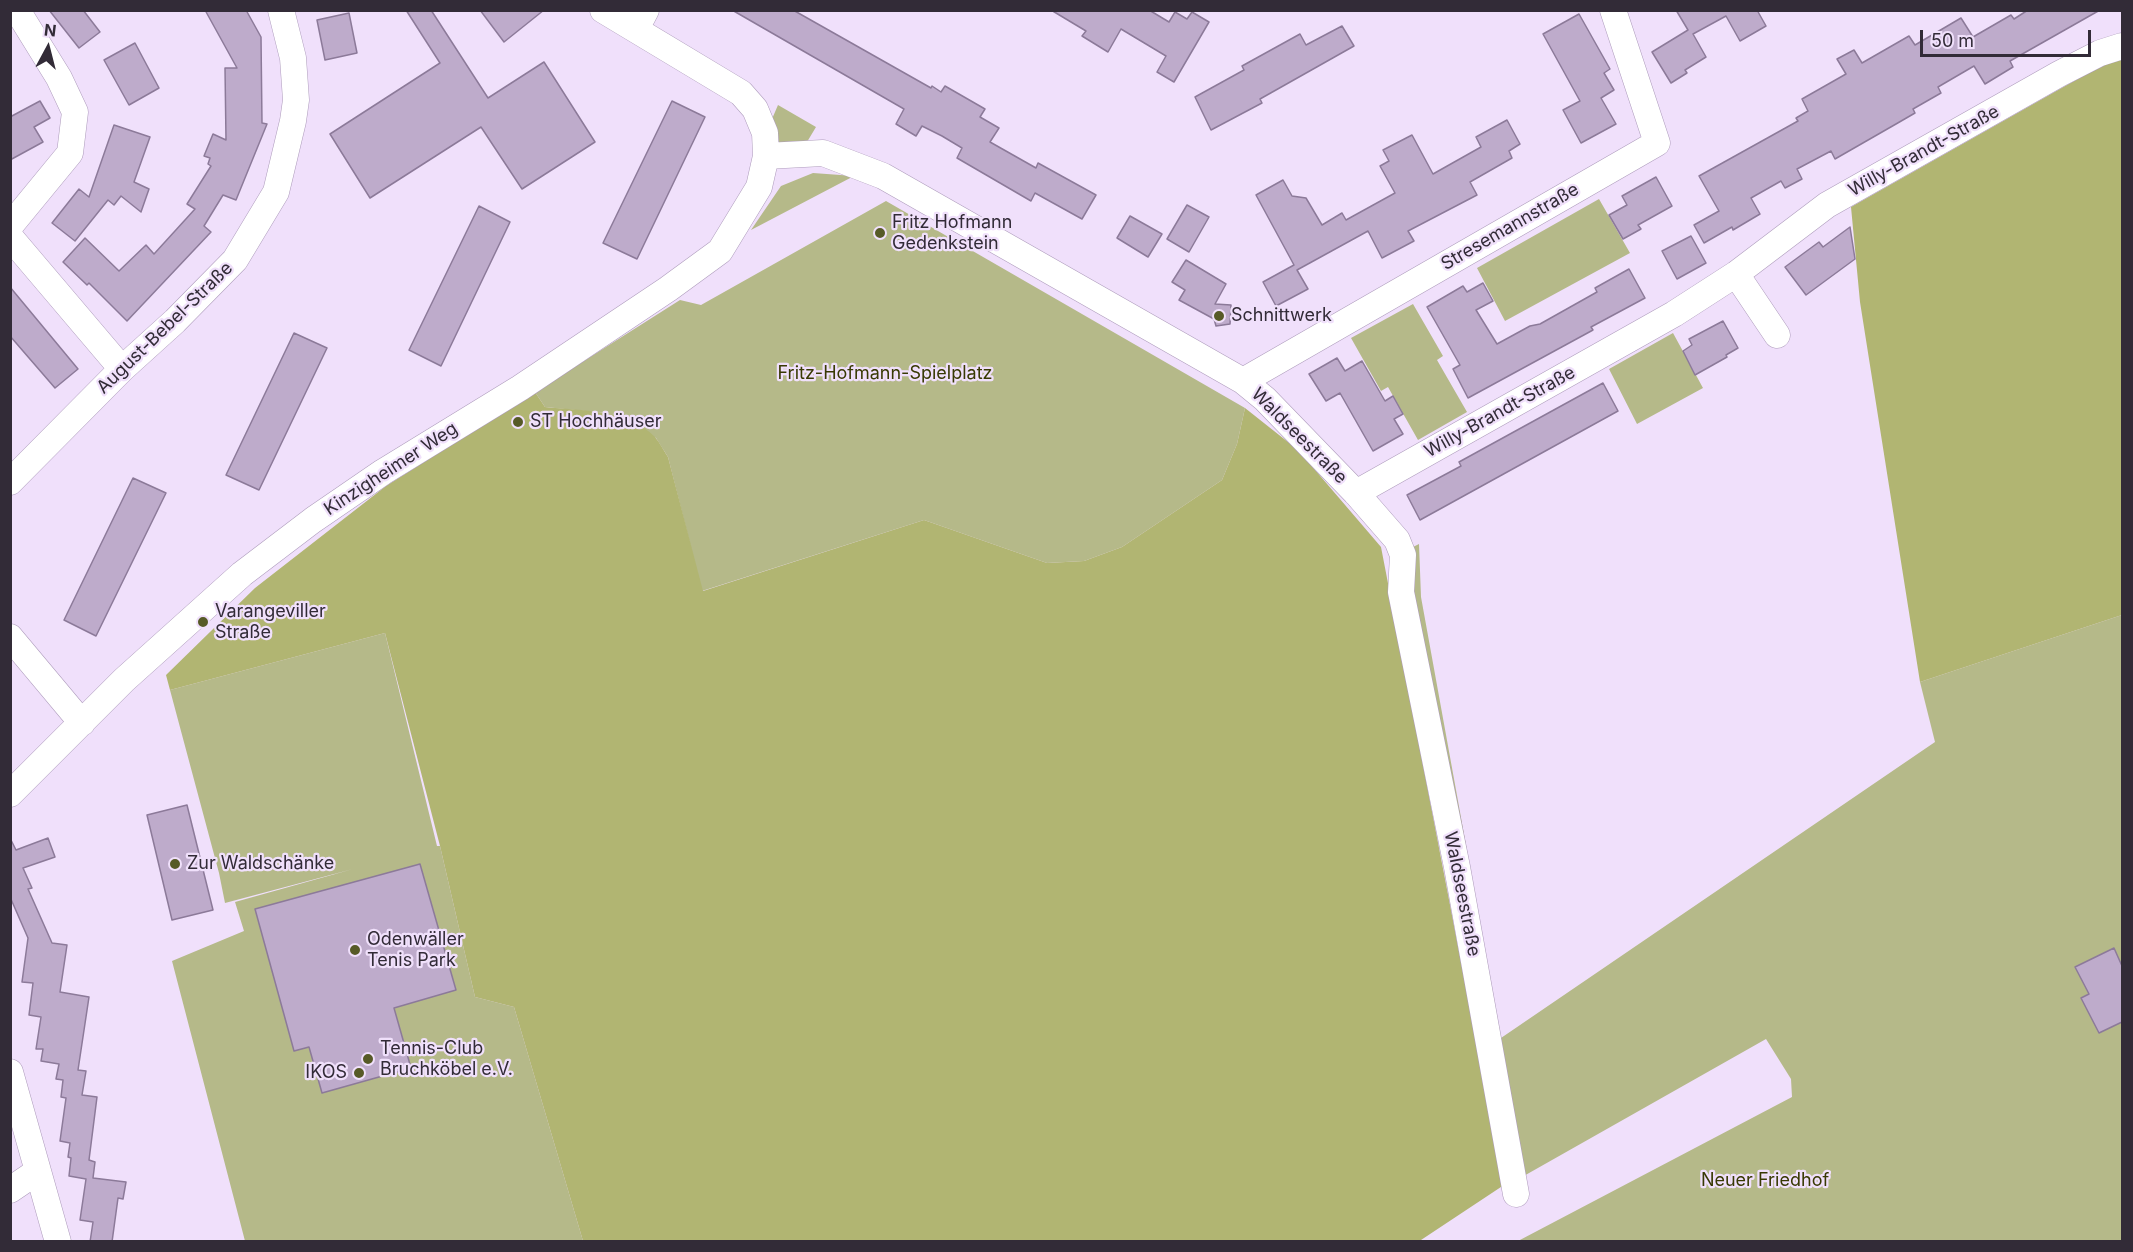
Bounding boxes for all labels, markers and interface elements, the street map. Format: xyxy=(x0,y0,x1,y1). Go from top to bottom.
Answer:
north arrow xyxy=(18,18,78,78)
scale bar xyxy=(1923,18,2094,56)
text: N xyxy=(43,19,57,41)
text: 50 m xyxy=(1931,30,1974,51)
street label: Willy-Brandt-Straße xyxy=(1845,101,2003,201)
street label: Stresemannstraße xyxy=(1437,179,1583,275)
place label: Fritz Hofmann Gedenkstein xyxy=(892,212,1012,254)
marker: Fritz Hofmann Gedenkstein xyxy=(873,226,887,240)
street label: August-Bebel-Straße xyxy=(93,258,237,398)
place label: Schnittwerk xyxy=(1231,305,1332,327)
marker: Schnittwerk xyxy=(1212,309,1226,323)
street label: Willy-Brandt-Straße xyxy=(1421,362,1579,462)
park label: Fritz-Hofmann-Spielplatz xyxy=(778,363,992,385)
street label: Waldseestraße xyxy=(1247,384,1351,488)
place label: ST Hochhäuser xyxy=(530,411,661,433)
marker: ST Hochhäuser xyxy=(511,415,525,429)
street label: Kinzigheimer Weg xyxy=(320,418,462,520)
place label: Varangeviller Straße xyxy=(215,601,326,644)
marker: Varangeviller Straße xyxy=(196,615,210,629)
street label: Waldseestraße xyxy=(1439,830,1485,958)
place label: Zur Waldschänke xyxy=(187,853,334,875)
marker: Zur Waldschänke xyxy=(168,857,182,871)
place label: Odenwäller Tenis Park xyxy=(367,929,464,972)
marker: Odenwäller Tenis Park xyxy=(348,943,362,957)
place label: Tennis-Club Bruchköbel e.V. xyxy=(380,1038,513,1080)
marker: Tennis-Club Bruchköbel e.V. xyxy=(361,1052,375,1066)
place label: IKOS xyxy=(305,1062,347,1084)
marker: IKOS xyxy=(352,1066,366,1080)
park label: Neuer Friedhof xyxy=(1701,1170,1829,1192)

